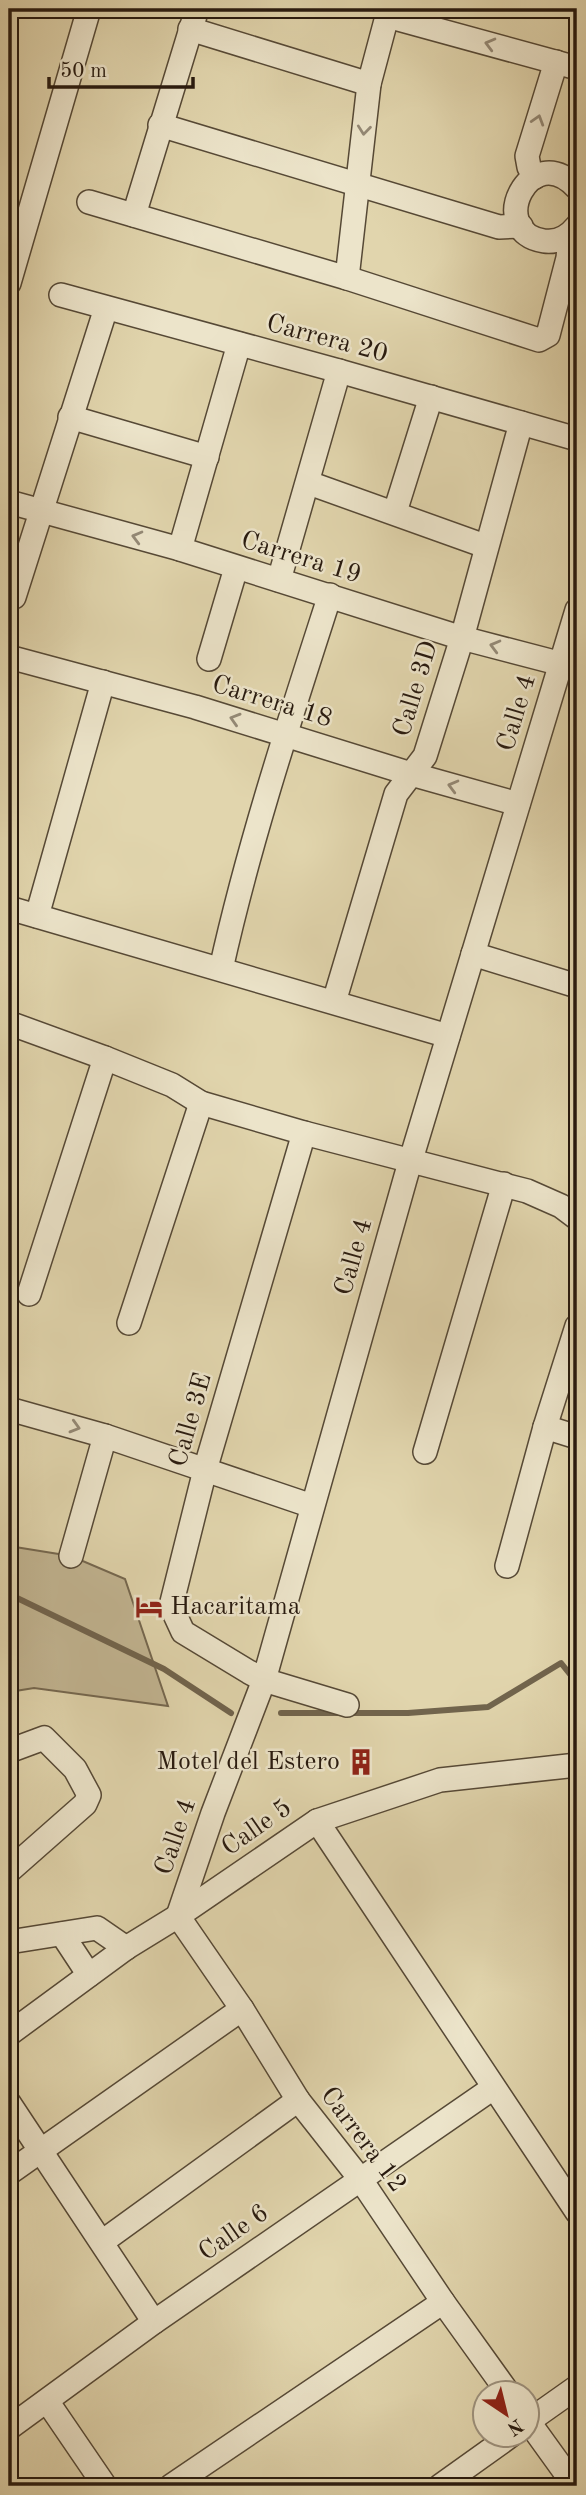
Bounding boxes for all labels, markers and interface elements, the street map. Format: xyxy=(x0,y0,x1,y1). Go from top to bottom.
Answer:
one-way arrow xyxy=(484,38,496,52)
scale bar xyxy=(49,46,192,90)
text: 50 m xyxy=(60,61,107,82)
one-way arrow xyxy=(530,114,545,126)
one-way arrow xyxy=(357,124,372,136)
street label: Carrera 20 xyxy=(264,310,390,368)
street label: Carrera 19 xyxy=(238,527,364,589)
one-way arrow xyxy=(131,530,143,545)
street label: Calle 3D xyxy=(389,638,443,740)
one-way arrow xyxy=(489,640,501,654)
street label: Carrera 18 xyxy=(209,671,335,733)
street label: Calle 4 xyxy=(493,672,541,754)
one-way arrow xyxy=(229,713,241,728)
one-way arrow xyxy=(447,780,459,794)
street label: Calle 4 xyxy=(331,1216,377,1298)
street label: Calle 3E xyxy=(165,1370,217,1470)
one-way arrow xyxy=(68,1419,80,1434)
hotel icon: Hacaritama xyxy=(134,1592,164,1622)
place label: Hacaritama xyxy=(170,1594,301,1620)
building icon: Motel del Estero xyxy=(346,1747,376,1777)
place label: Motel del Estero xyxy=(156,1749,340,1775)
street label: Calle 5 xyxy=(217,1795,297,1861)
street label: Calle 4 xyxy=(151,1796,201,1878)
street label: Carrera 12 xyxy=(315,2082,411,2198)
street label: Calle 6 xyxy=(194,2200,274,2266)
north arrow xyxy=(470,2380,540,2450)
text: N xyxy=(503,2414,526,2438)

